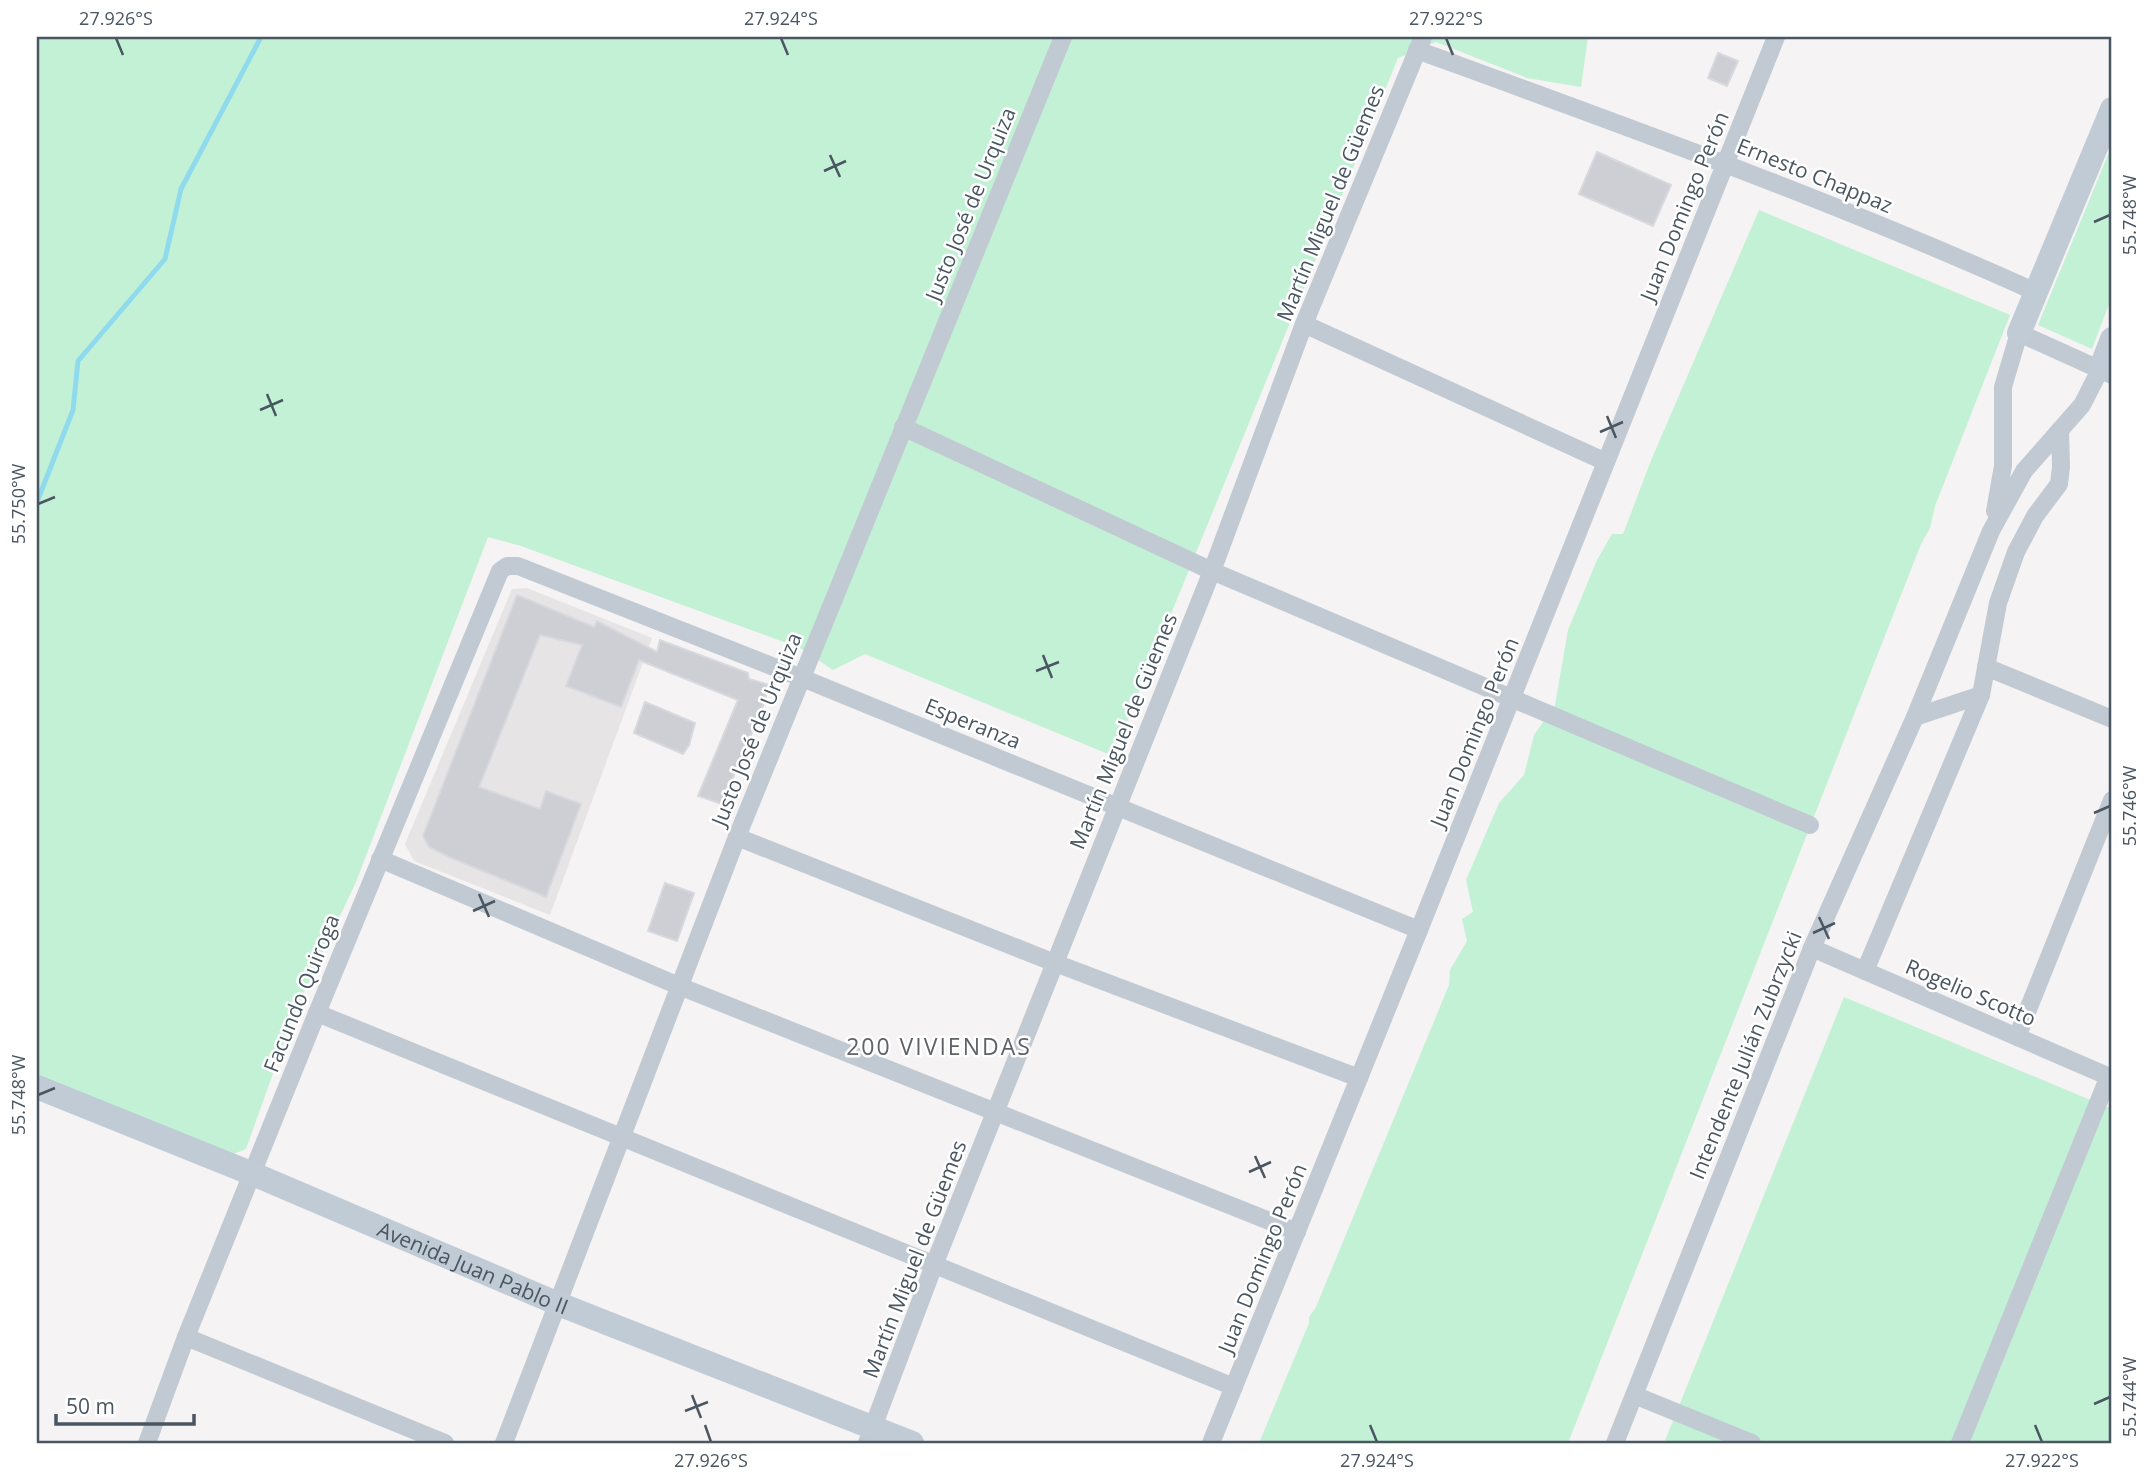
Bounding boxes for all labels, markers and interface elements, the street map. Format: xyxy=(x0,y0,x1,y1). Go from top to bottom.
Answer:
text: 27.926°S xyxy=(79,6,153,30)
text: 27.924°S xyxy=(744,6,818,30)
text: 27.922°S xyxy=(1409,6,1483,30)
street label: Martín Miguel de Güemes xyxy=(1270,81,1390,325)
street label: Justo José de Urquiza xyxy=(918,103,1022,307)
street label: Juan Domingo Perón xyxy=(1632,107,1735,307)
street label: Ernesto Chappaz xyxy=(1733,131,1897,219)
text: 55.748°W xyxy=(2117,174,2141,255)
text: 55.750°W xyxy=(6,463,30,544)
street label: Martín Miguel de Güemes xyxy=(1063,609,1183,853)
street label: Justo José de Urquiza xyxy=(704,628,808,832)
street label: Juan Domingo Perón xyxy=(1422,633,1525,833)
street label: Esperanza xyxy=(921,691,1025,755)
text: 55.746°W xyxy=(2117,765,2141,846)
street label: Facundo Quiroga xyxy=(257,910,345,1076)
street label: Intendente Julián Zubrzycki xyxy=(1682,927,1808,1183)
street label: Rogelio Scotto xyxy=(1901,952,2041,1032)
district label: 200 VIVIENDAS xyxy=(846,1030,1032,1062)
text: 55.748°W xyxy=(6,1054,30,1135)
street label: Martín Miguel de Güemes xyxy=(856,1136,972,1382)
street label: Juan Domingo Perón xyxy=(1210,1159,1313,1359)
street label: Avenida Juan Pablo II xyxy=(373,1215,572,1320)
text: 55.744°W xyxy=(2117,1356,2141,1437)
scale bar xyxy=(56,1382,194,1426)
text: 50 m xyxy=(66,1392,115,1420)
text: 27.926°S xyxy=(674,1448,748,1472)
text: 27.924°S xyxy=(1340,1448,1414,1472)
text: 27.922°S xyxy=(2005,1448,2079,1472)

